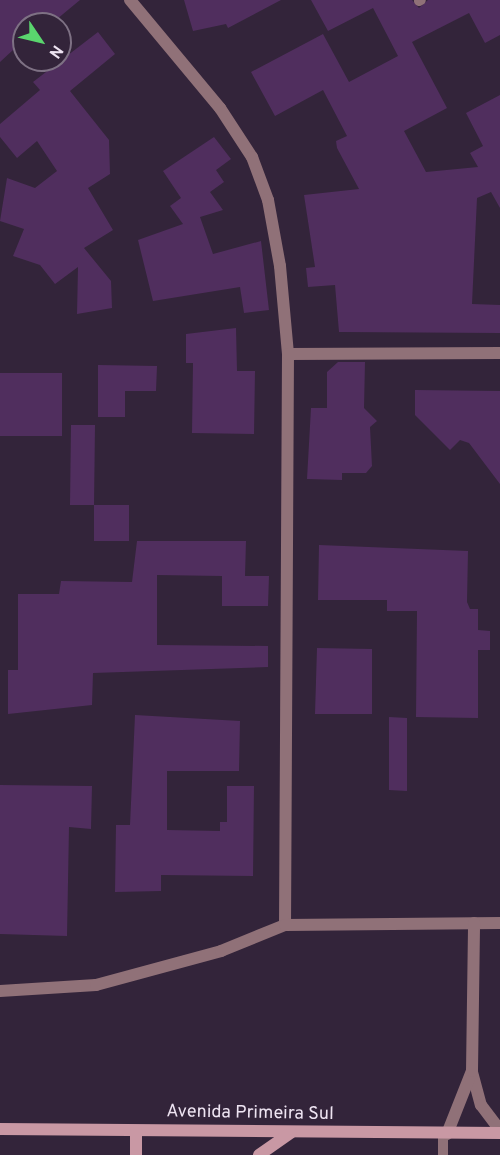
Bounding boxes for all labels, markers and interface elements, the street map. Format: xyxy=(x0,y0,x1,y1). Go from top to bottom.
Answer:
north arrow xyxy=(12,12,72,72)
text: N xyxy=(44,41,67,62)
street label: Avenida Primeira Sul xyxy=(166,1102,334,1126)

